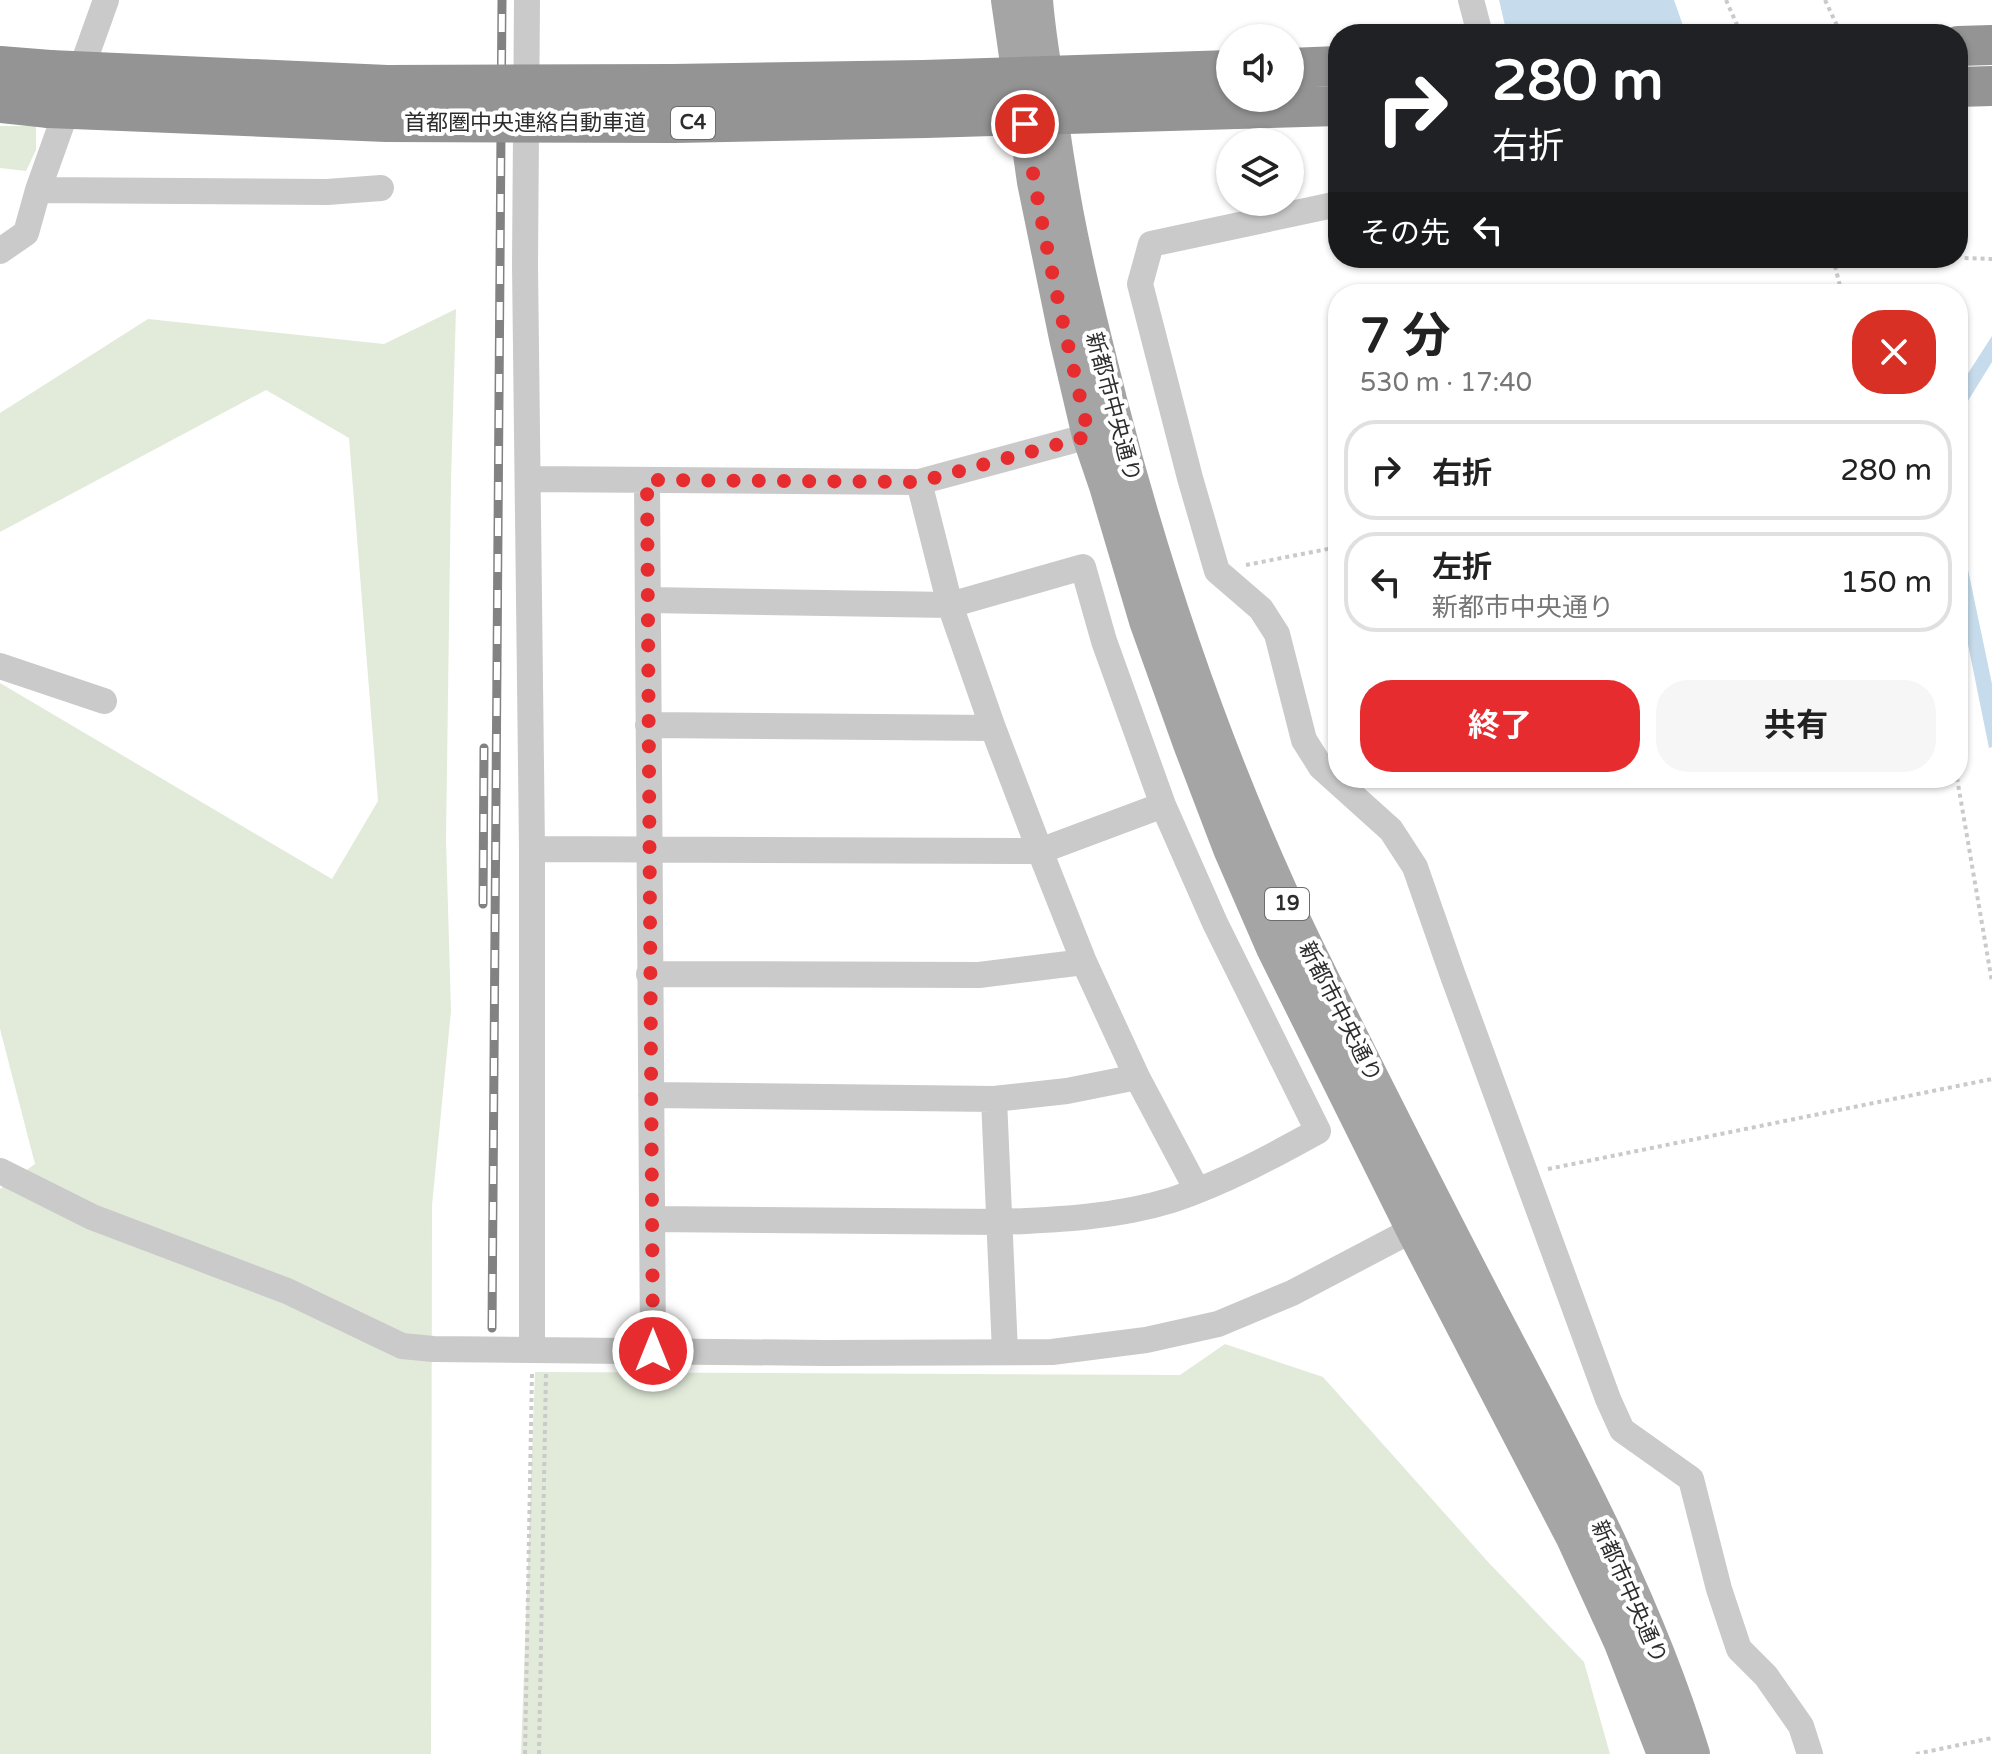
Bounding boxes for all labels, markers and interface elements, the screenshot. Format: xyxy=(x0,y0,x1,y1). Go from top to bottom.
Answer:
map controls xyxy=(1216,24,1304,216)
button: sound xyxy=(1216,24,1304,112)
text: 280 m xyxy=(1492,48,1663,115)
icon: right xyxy=(1360,56,1464,160)
pin xyxy=(991,90,1059,158)
icon: arrive xyxy=(1003,102,1047,146)
road number: C4 xyxy=(671,107,715,139)
street label: 首都圏中央連絡自動車道 xyxy=(404,110,646,136)
text: 右折 xyxy=(1492,125,1564,168)
button: layers xyxy=(1216,128,1304,216)
icon: left xyxy=(1466,208,1510,252)
text: その先 xyxy=(1360,215,1450,252)
text: 7 分 xyxy=(1360,308,1451,366)
button: close xyxy=(1852,310,1936,394)
street label: 新都市中央通り xyxy=(1081,329,1145,485)
text: 530 m · 17:40 xyxy=(1360,367,1532,398)
icon: right xyxy=(1364,448,1408,492)
text: 280 m xyxy=(1840,452,1932,489)
text: 右折 xyxy=(1432,455,1492,492)
text: 左折 xyxy=(1432,549,1492,586)
icon: left xyxy=(1364,560,1408,604)
text: 150 m xyxy=(1840,564,1932,601)
text: 新都市中央通り xyxy=(1432,592,1614,623)
button: 終了 xyxy=(1360,680,1640,772)
button: 共有 xyxy=(1656,680,1936,772)
road number: 19 xyxy=(1265,888,1309,920)
street label: 新都市中央通り xyxy=(1293,937,1387,1087)
position arrow xyxy=(611,1309,695,1393)
street label: 新都市中央通り xyxy=(1586,1516,1672,1668)

